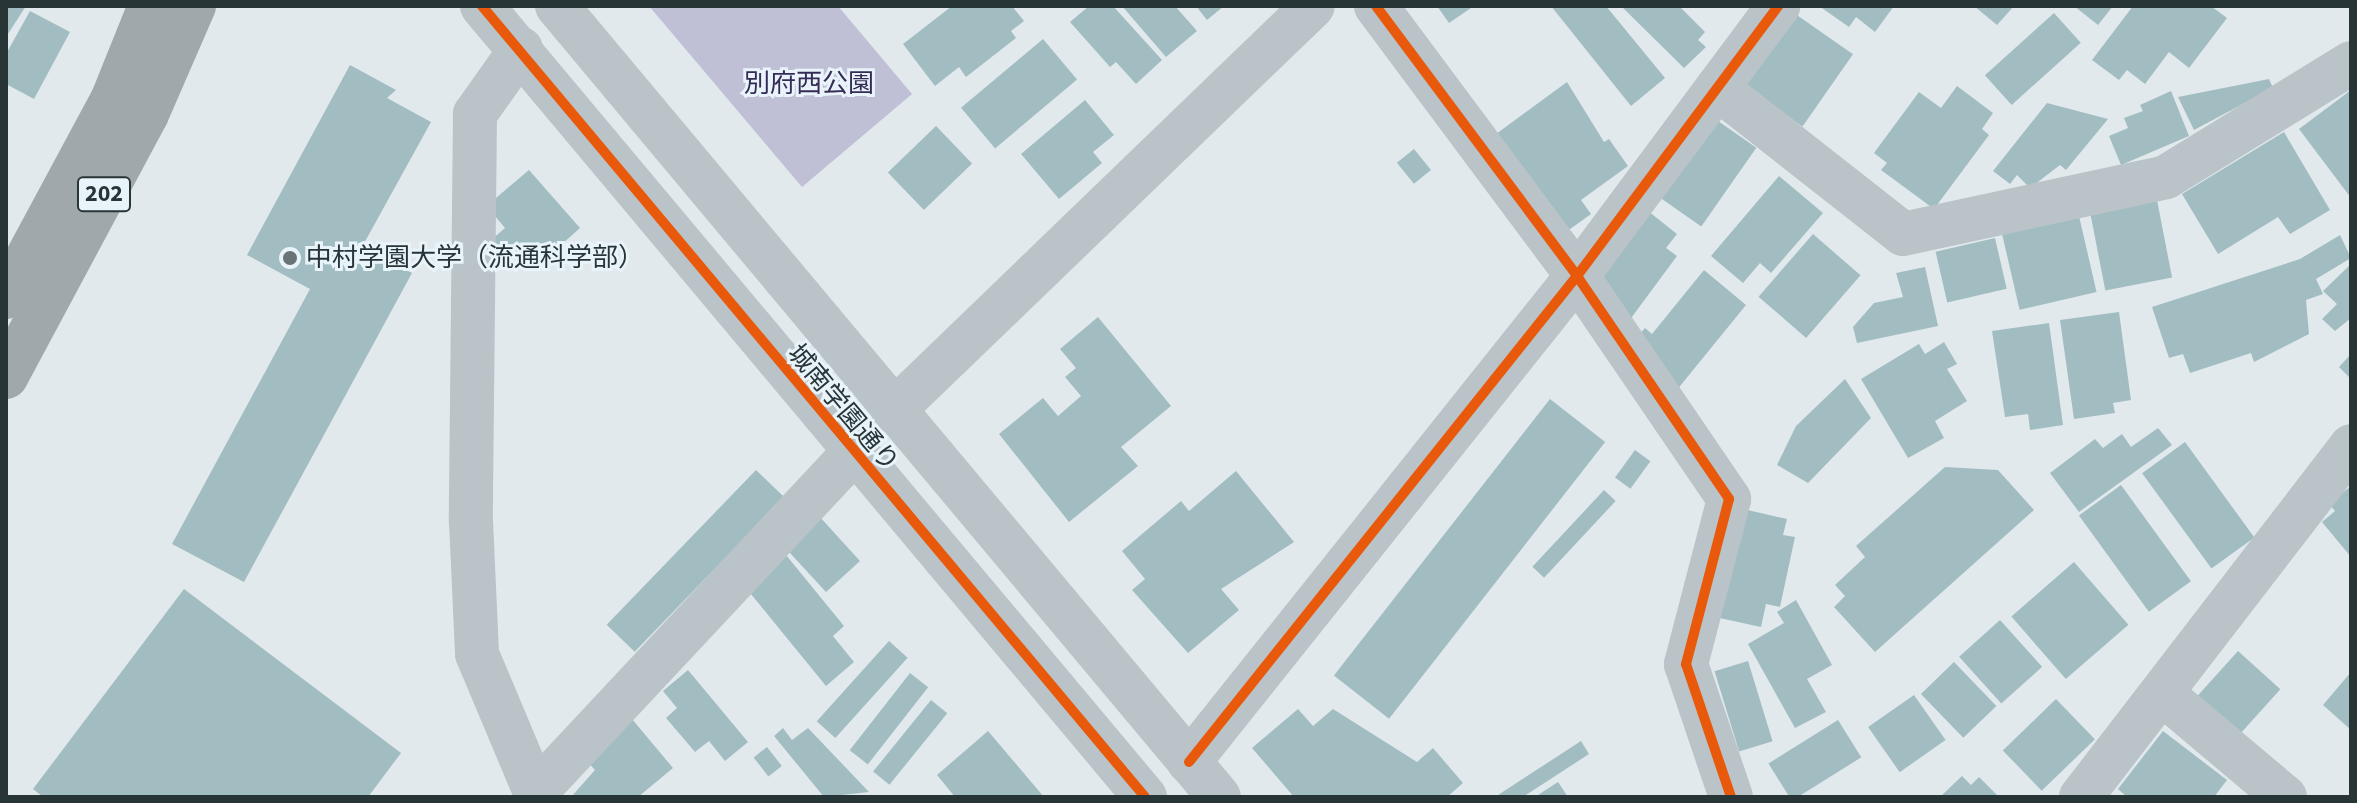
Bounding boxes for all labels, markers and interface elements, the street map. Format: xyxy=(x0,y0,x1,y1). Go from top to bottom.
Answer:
park label: 別府西公園 xyxy=(744,68,874,100)
road number: 202 xyxy=(76,174,132,214)
place label: 中村学園大学（流通科学部） xyxy=(306,242,644,274)
marker: 中村学園大学（流通科学部） xyxy=(281,249,299,267)
street label: 城南学園通り xyxy=(781,338,905,478)

